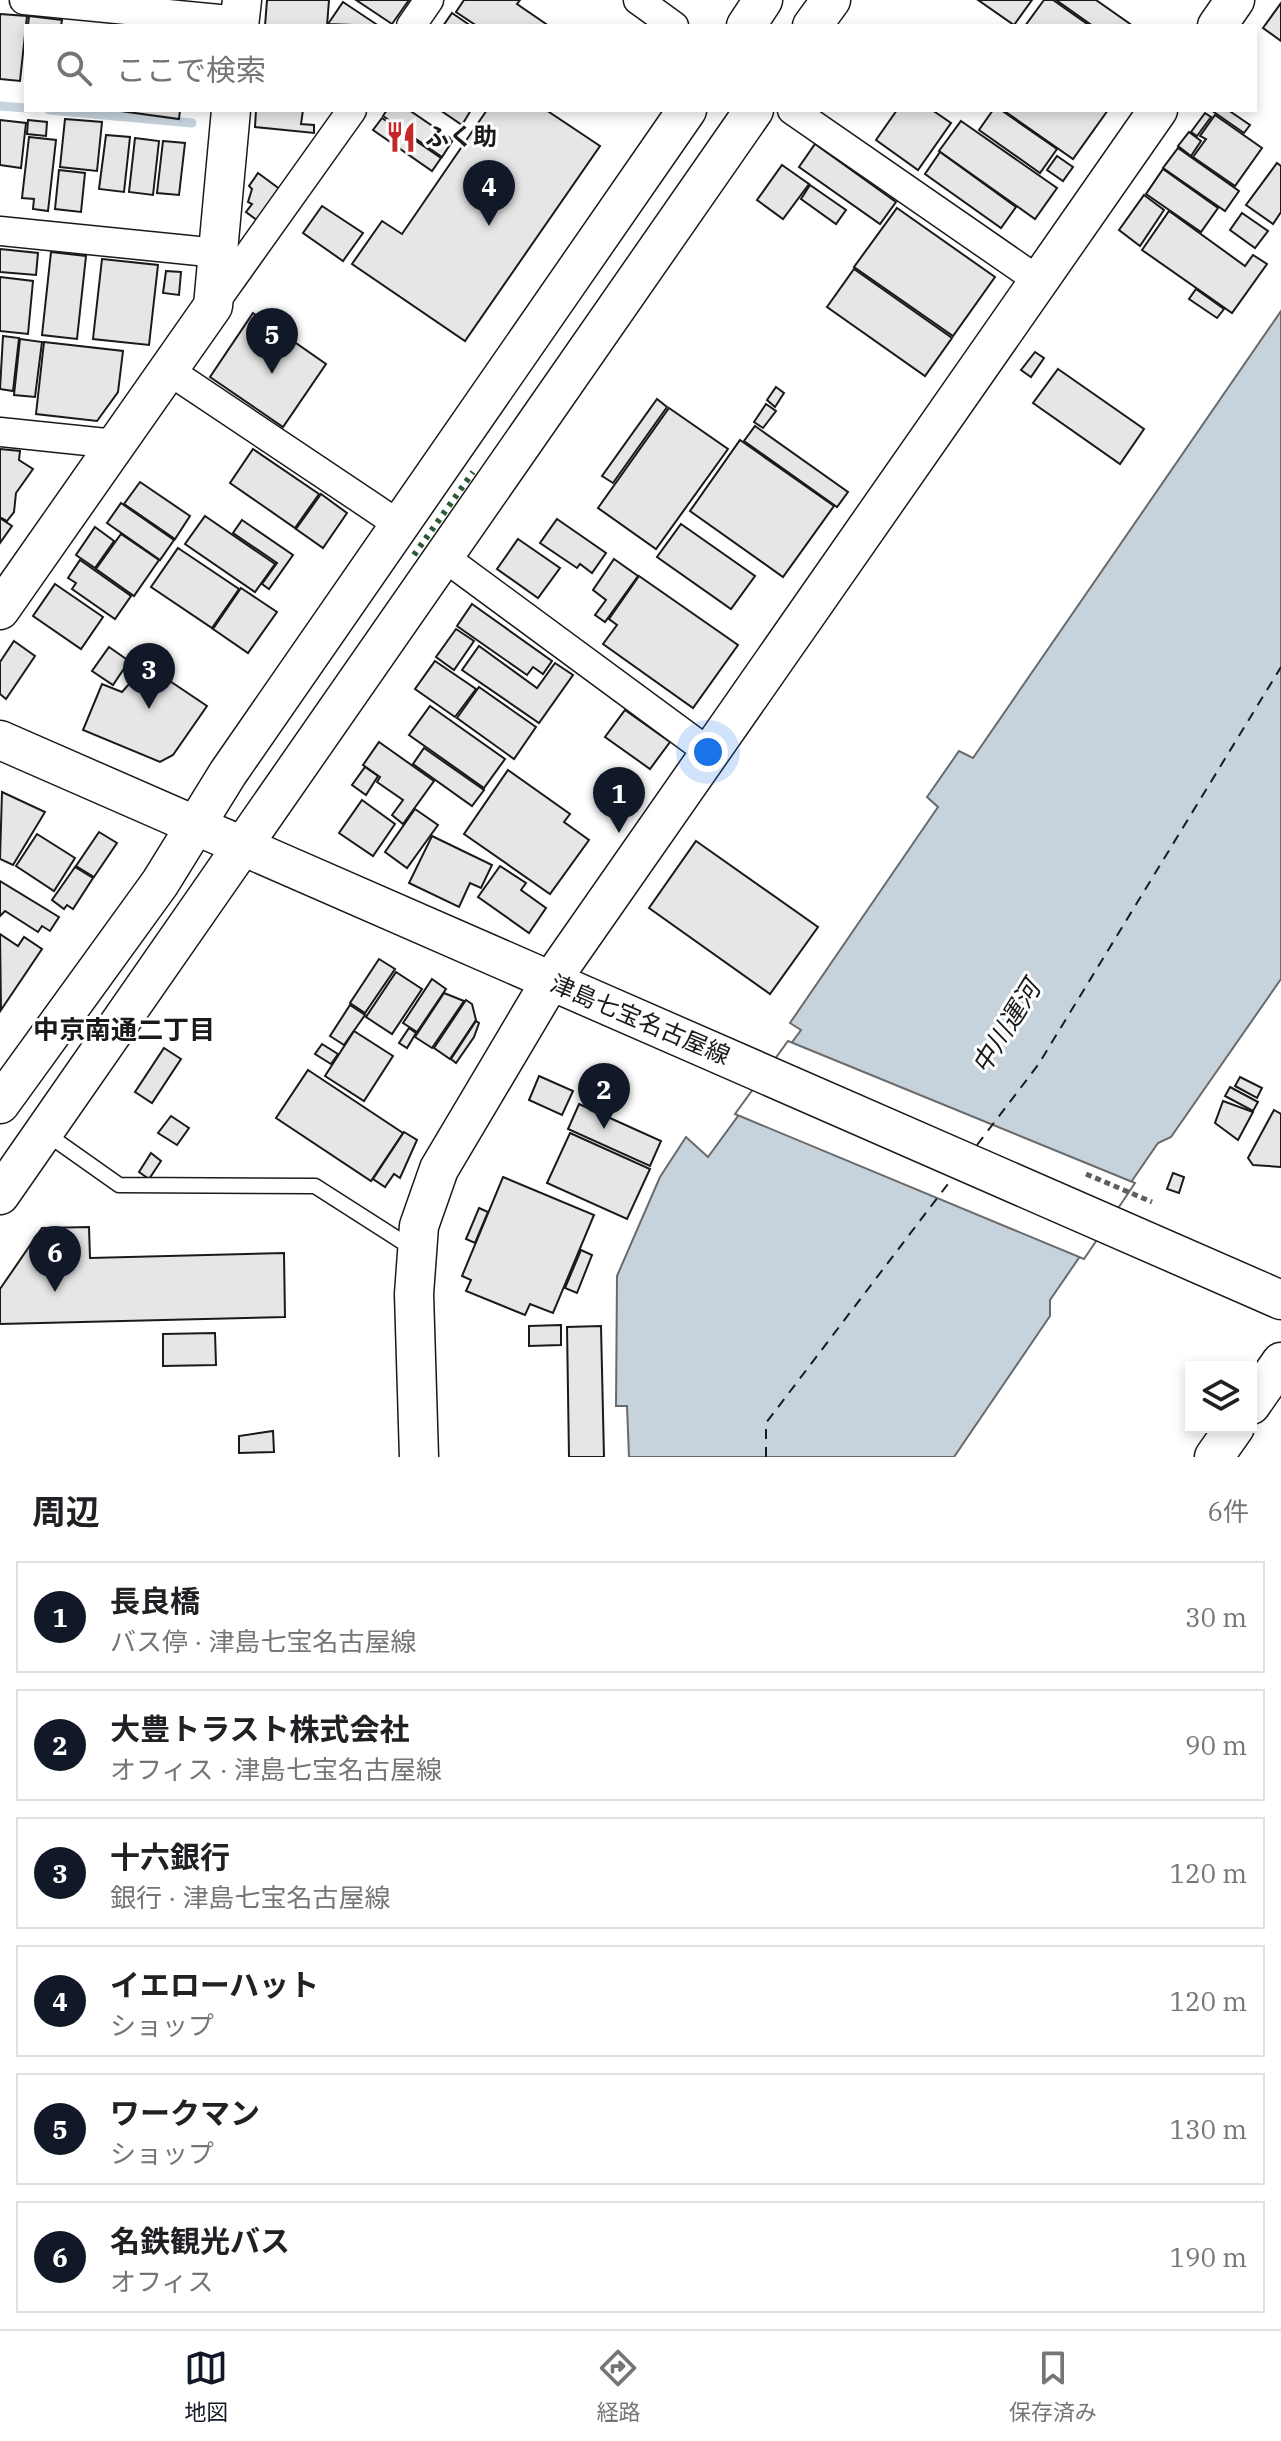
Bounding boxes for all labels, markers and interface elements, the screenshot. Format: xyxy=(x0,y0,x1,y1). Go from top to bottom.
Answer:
search box xyxy=(24,24,1257,112)
icon: search xyxy=(52,46,96,90)
text: ここで検索 xyxy=(116,50,266,89)
restaurant icon: ふく助 xyxy=(384,120,418,154)
place label: ふく助 xyxy=(425,120,497,152)
pin: 4 xyxy=(463,160,515,226)
pin: 5 xyxy=(246,308,298,374)
pin: 3 xyxy=(123,643,175,709)
your location xyxy=(688,732,728,772)
pin: 1 xyxy=(593,767,645,833)
street label: 津島七宝名古屋線 xyxy=(546,967,735,1071)
water label: 中川運河 xyxy=(963,969,1050,1080)
district label: 中京南通二丁目 xyxy=(33,1012,215,1046)
pin: 2 xyxy=(578,1063,630,1129)
pin: 6 xyxy=(29,1226,81,1292)
map controls xyxy=(1185,1361,1257,1433)
button: layers xyxy=(1185,1361,1257,1433)
text: 周辺 xyxy=(32,1489,100,1533)
text: 6件 xyxy=(1207,1494,1249,1528)
text: 長良橋 xyxy=(110,1581,200,1620)
text: 1 xyxy=(52,1600,68,1634)
text: 30 m xyxy=(1185,1600,1247,1634)
text: バス停 · 津島七宝名古屋線 xyxy=(110,1624,417,1658)
text: 大豊トラスト株式会社 xyxy=(110,1709,409,1748)
text: 2 xyxy=(52,1728,68,1762)
text: 90 m xyxy=(1185,1728,1247,1762)
text: オフィス · 津島七宝名古屋線 xyxy=(110,1752,442,1786)
text: 十六銀行 xyxy=(110,1837,230,1876)
text: 3 xyxy=(52,1856,68,1890)
text: 120 m xyxy=(1169,1856,1247,1890)
text: 銀行 · 津島七宝名古屋線 xyxy=(110,1880,391,1914)
text: イエローハット xyxy=(110,1965,319,2004)
text: 4 xyxy=(52,1984,68,2018)
text: 120 m xyxy=(1169,1984,1247,2018)
text: ショップ xyxy=(110,2008,214,2042)
text: ワークマン xyxy=(110,2093,260,2132)
text: 5 xyxy=(52,2112,68,2146)
text: 130 m xyxy=(1169,2112,1247,2146)
text: ショップ xyxy=(110,2136,214,2170)
text: 名鉄観光バス xyxy=(110,2221,290,2260)
text: 6 xyxy=(52,2240,68,2274)
text: 190 m xyxy=(1169,2240,1247,2274)
text: オフィス xyxy=(110,2264,213,2298)
tab: 地図 xyxy=(184,2346,228,2426)
tab: 経路 xyxy=(596,2346,641,2426)
tab: 保存済み xyxy=(1009,2346,1097,2426)

